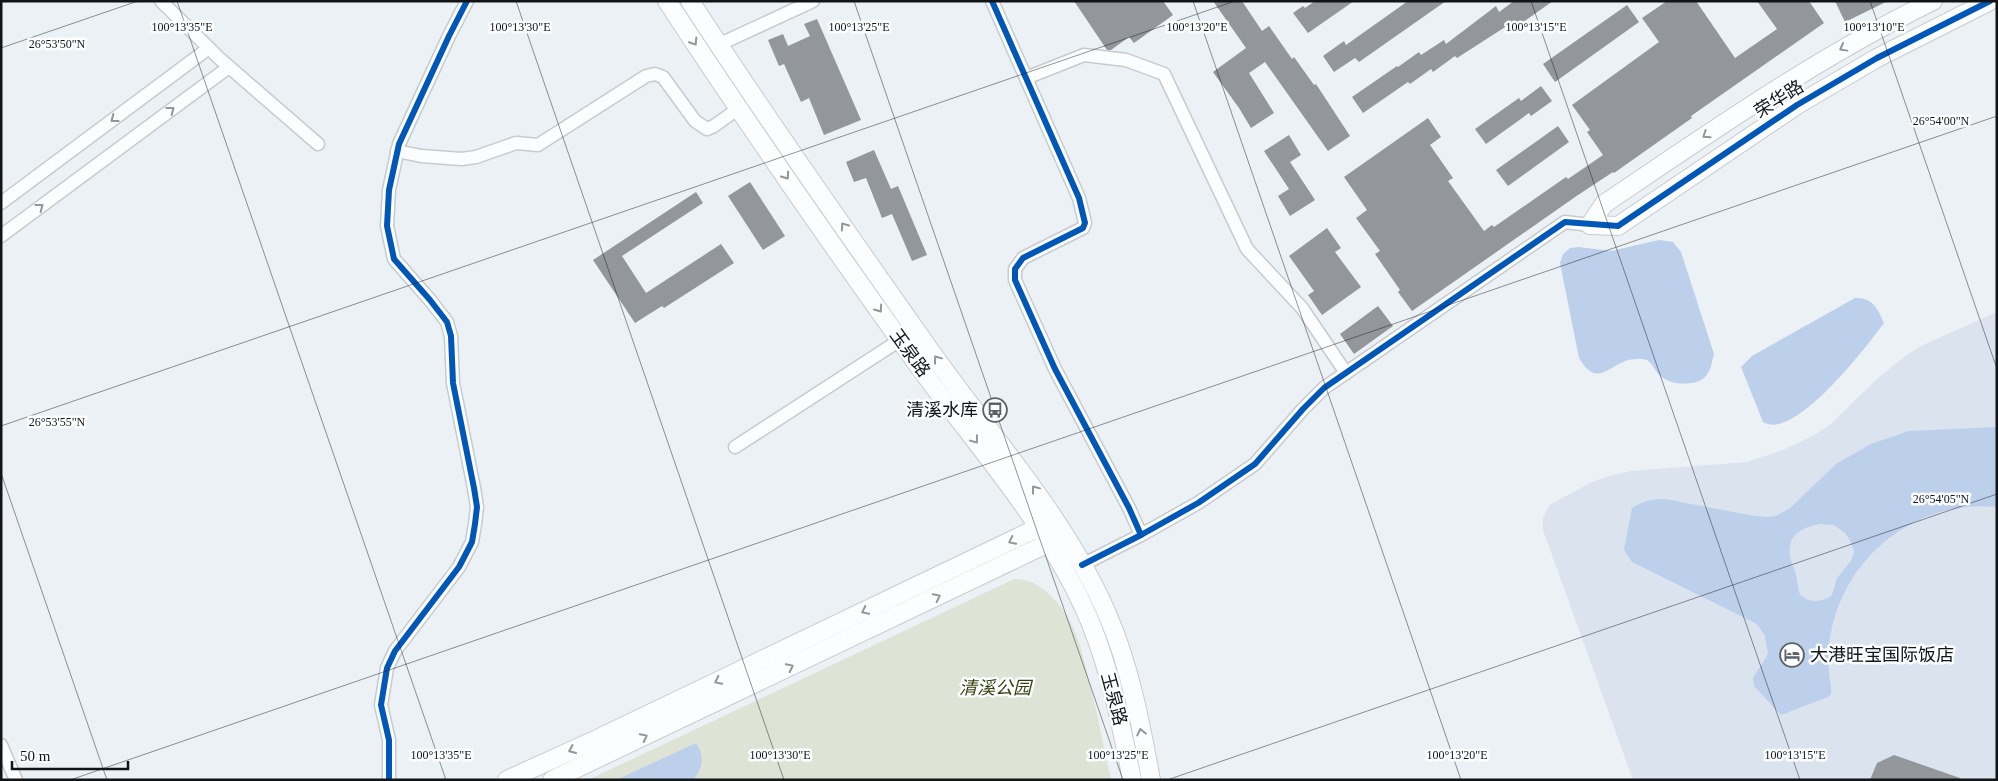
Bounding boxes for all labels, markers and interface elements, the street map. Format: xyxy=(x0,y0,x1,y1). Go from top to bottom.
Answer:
text: 100°13'35"E xyxy=(151,20,213,34)
text: 100°13'30"E xyxy=(489,20,551,34)
text: 100°13'25"E xyxy=(828,20,890,34)
text: 100°13'20"E xyxy=(1166,20,1228,34)
text: 100°13'15"E xyxy=(1505,20,1567,34)
text: 100°13'10"E xyxy=(1843,20,1905,34)
one-way arrow xyxy=(688,36,697,46)
text: 26°53'50"N xyxy=(29,37,86,51)
one-way arrow xyxy=(1840,42,1849,52)
street label: 荣华路 xyxy=(1751,76,1807,122)
one-way arrow xyxy=(165,107,175,116)
one-way arrow xyxy=(110,113,120,122)
text: 26°54'00"N xyxy=(1913,114,1970,128)
one-way arrow xyxy=(1702,129,1711,138)
one-way arrow xyxy=(780,170,789,180)
one-way arrow xyxy=(34,204,44,213)
one-way arrow xyxy=(841,222,850,232)
one-way arrow xyxy=(873,303,882,313)
street label: 玉泉路 xyxy=(886,325,934,381)
one-way arrow xyxy=(934,355,943,365)
bus stop icon: 清溪水库 xyxy=(982,397,1008,423)
place label: 清溪水库 xyxy=(906,400,978,420)
text: 26°53'55"N xyxy=(29,415,86,429)
one-way arrow xyxy=(969,434,978,444)
one-way arrow xyxy=(1032,486,1040,495)
text: 26°54'05"N xyxy=(1913,492,1970,506)
one-way arrow xyxy=(1008,535,1017,545)
one-way arrow xyxy=(932,593,941,603)
one-way arrow xyxy=(861,605,870,615)
hotel icon: 大港旺宝国际饭店 xyxy=(1779,642,1805,668)
place label: 大港旺宝国际饭店 xyxy=(1810,645,1954,665)
one-way arrow xyxy=(785,663,794,673)
street label: 玉泉路 xyxy=(1097,670,1131,728)
one-way arrow xyxy=(715,675,724,685)
park label: 清溪公园 xyxy=(959,678,1034,698)
one-way arrow xyxy=(1137,727,1147,736)
one-way arrow xyxy=(639,733,648,743)
scale bar xyxy=(12,738,129,770)
one-way arrow xyxy=(568,744,577,755)
text: 50 m xyxy=(20,748,51,764)
text: 100°13'35"E xyxy=(410,748,472,762)
text: 100°13'30"E xyxy=(749,748,811,762)
text: 100°13'25"E xyxy=(1087,748,1149,762)
text: 100°13'20"E xyxy=(1426,748,1488,762)
text: 100°13'15"E xyxy=(1764,748,1826,762)

